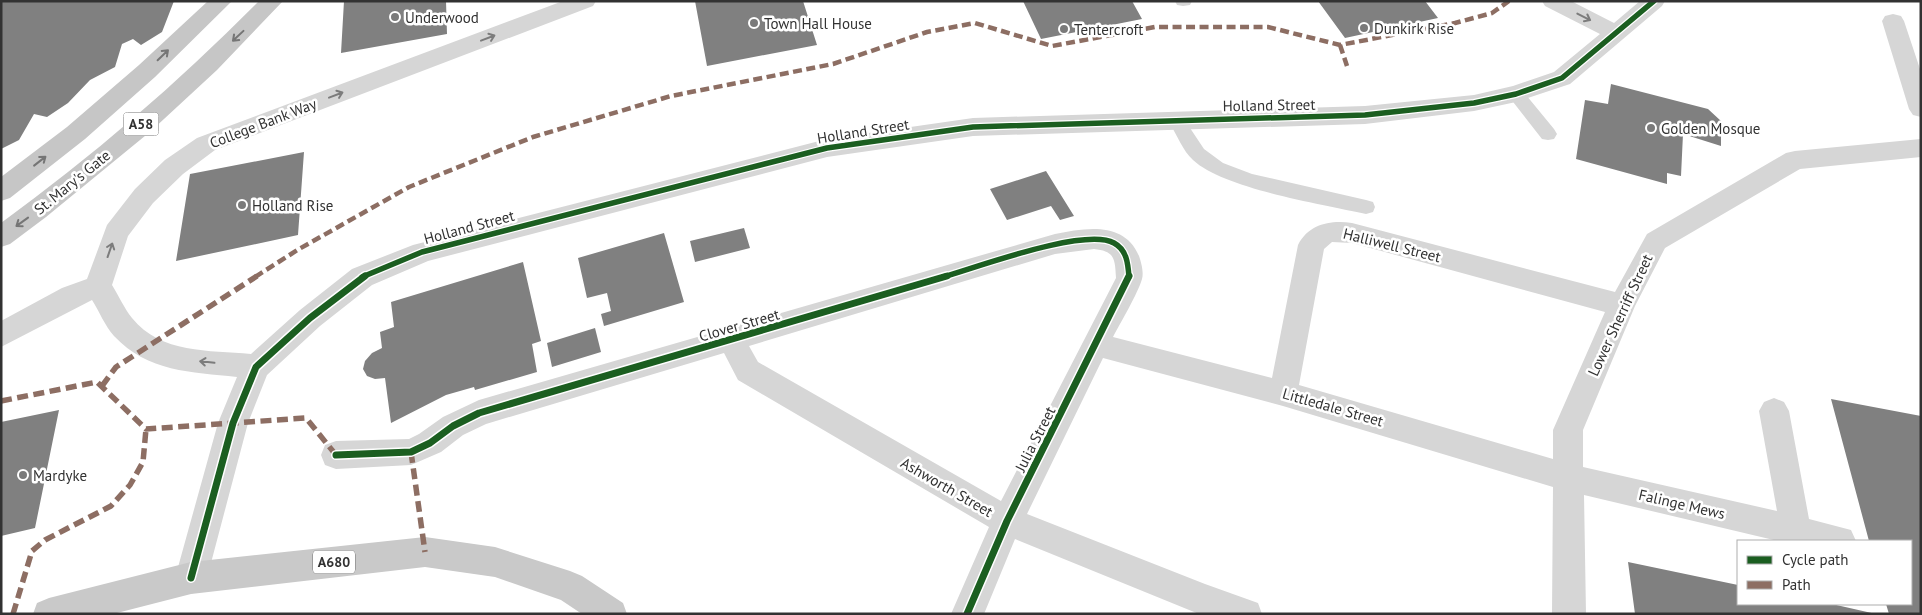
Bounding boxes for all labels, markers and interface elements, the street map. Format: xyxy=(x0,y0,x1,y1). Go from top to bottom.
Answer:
place label: Underwood xyxy=(405,8,479,27)
marker: Underwood xyxy=(389,11,401,23)
one-way arrow xyxy=(1576,13,1591,22)
place label: Town Hall House xyxy=(764,14,872,33)
marker: Town Hall House xyxy=(748,17,760,29)
place label: Dunkirk Rise xyxy=(1374,19,1454,38)
place label: Tentercroft xyxy=(1074,20,1143,39)
marker: Dunkirk Rise xyxy=(1358,22,1370,34)
marker: Tentercroft xyxy=(1058,23,1070,35)
one-way arrow xyxy=(231,30,244,42)
one-way arrow xyxy=(480,33,496,42)
one-way arrow xyxy=(157,49,170,61)
one-way arrow xyxy=(328,90,343,99)
street label: College Bank Way xyxy=(207,94,319,152)
street label: Holland Street xyxy=(1222,95,1316,115)
road number: A58 xyxy=(124,112,158,136)
street label: Holland Street xyxy=(816,114,910,148)
place label: Golden Mosque xyxy=(1661,119,1760,138)
marker: Golden Mosque xyxy=(1645,122,1657,134)
street label: St. Mary's Gate xyxy=(30,145,114,219)
one-way arrow xyxy=(33,155,46,166)
place label: Holland Rise xyxy=(252,196,333,215)
marker: Holland Rise xyxy=(236,199,248,211)
street label: Holland Street xyxy=(422,206,516,248)
one-way arrow xyxy=(15,217,29,227)
street label: Halliwell Street xyxy=(1341,224,1443,266)
one-way arrow xyxy=(106,243,115,258)
street label: Lower Sherriff Street xyxy=(1583,251,1657,379)
street label: Clover Street xyxy=(697,304,781,346)
one-way arrow xyxy=(200,357,216,367)
street label: Littledale Street xyxy=(1281,384,1385,430)
street label: Julia Street xyxy=(1010,403,1059,476)
street label: Ashworth Street xyxy=(897,453,997,521)
place label: Mardyke xyxy=(33,466,87,485)
marker: Mardyke xyxy=(17,469,29,481)
street label: Falinge Mews xyxy=(1637,485,1727,523)
legend xyxy=(1737,540,1912,605)
road number: A680 xyxy=(313,550,355,574)
text: Cycle path xyxy=(1782,550,1848,569)
text: Path xyxy=(1782,575,1811,594)

